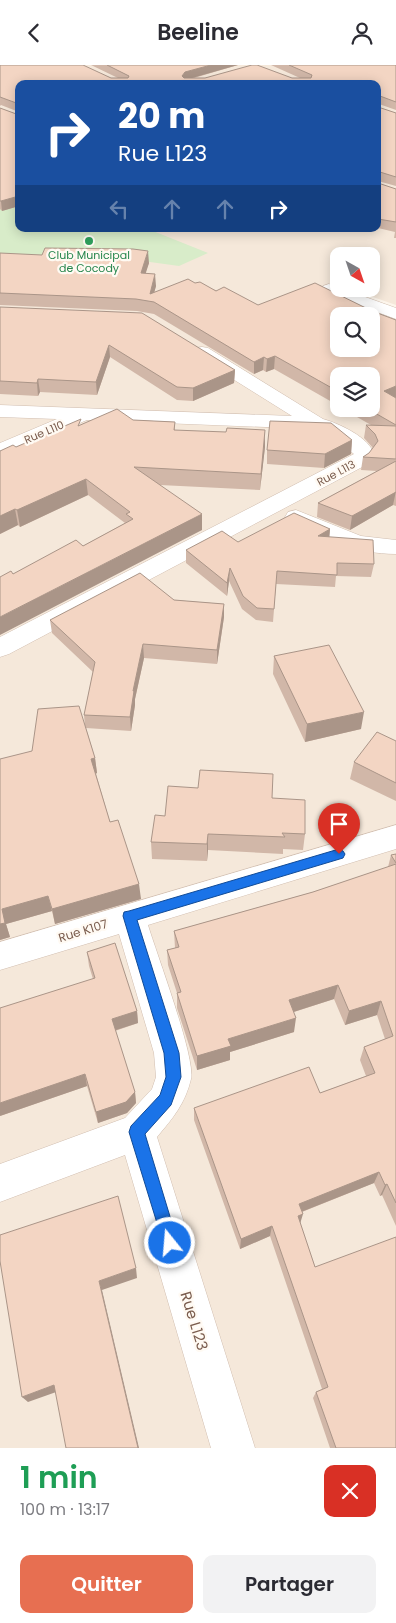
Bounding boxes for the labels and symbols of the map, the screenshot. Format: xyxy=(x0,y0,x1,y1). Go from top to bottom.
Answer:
marker: Club Municipal de Cocody xyxy=(83,235,95,247)
place label: Club Municipal de Cocody xyxy=(48,247,130,276)
north arrow xyxy=(330,247,380,297)
street label: Rue L110 xyxy=(21,416,67,448)
street label: Rue L113 xyxy=(314,456,358,490)
pin xyxy=(318,803,360,854)
street label: Rue K107 xyxy=(56,915,110,946)
position arrow xyxy=(143,1216,195,1268)
street label: Rue L123 xyxy=(176,1289,213,1353)

